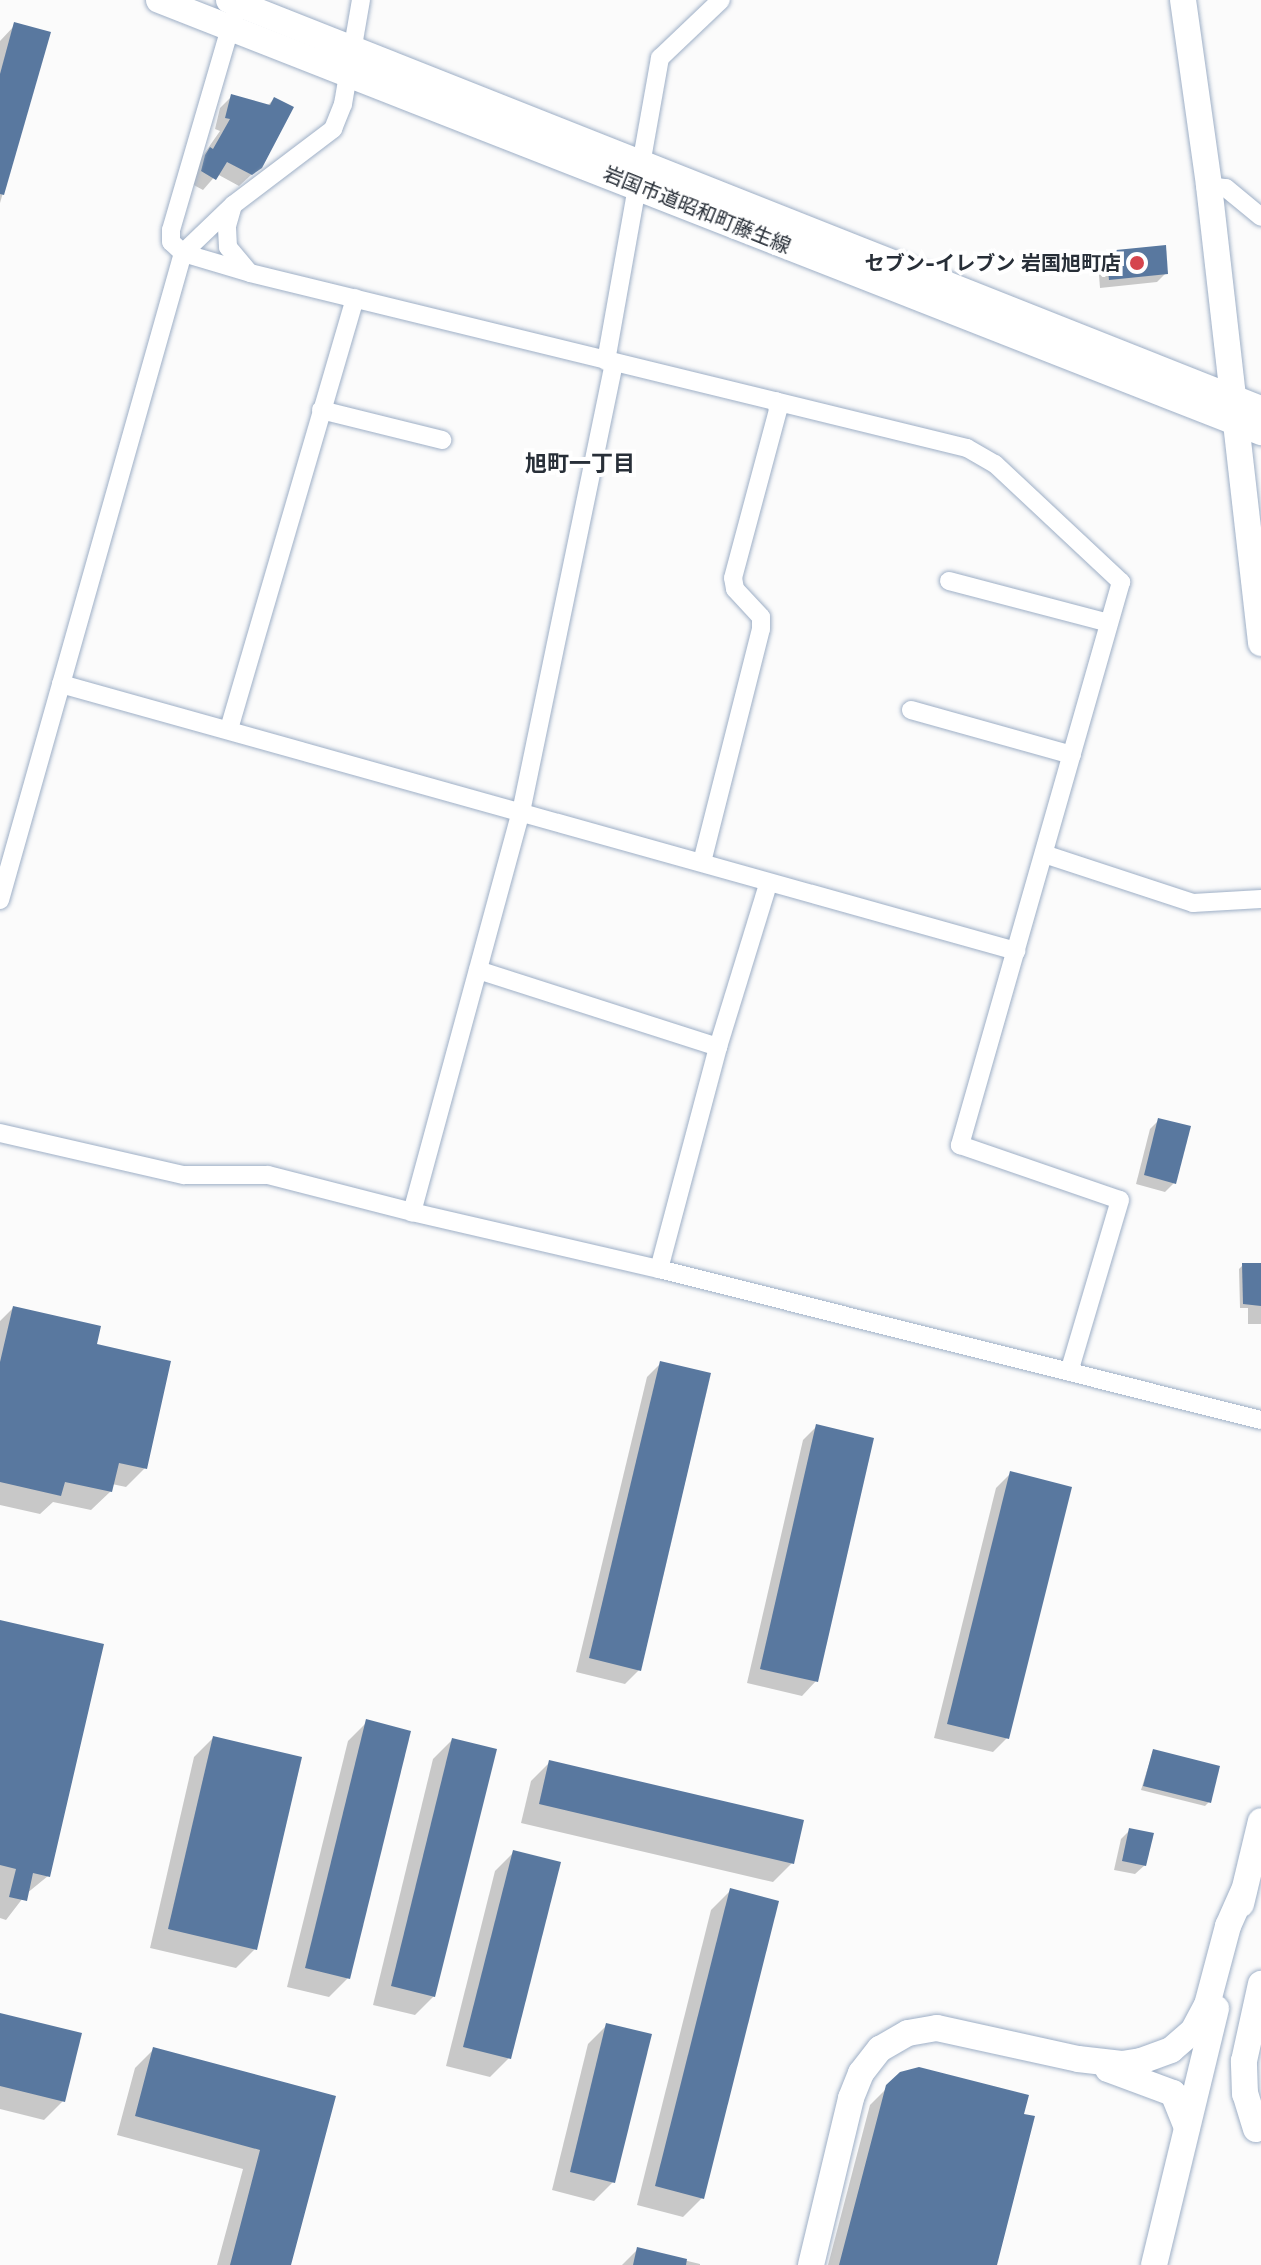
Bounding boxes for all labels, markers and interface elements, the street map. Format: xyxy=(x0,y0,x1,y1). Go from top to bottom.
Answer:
street label: 岩国市道昭和町藤生線 xyxy=(600,161,794,259)
place label: セブン-イレブン 岩国旭町店 xyxy=(865,251,1121,275)
marker: セブン-イレブン 岩国旭町店 xyxy=(1128,254,1146,272)
district label: 旭町一丁目 xyxy=(525,451,635,477)

